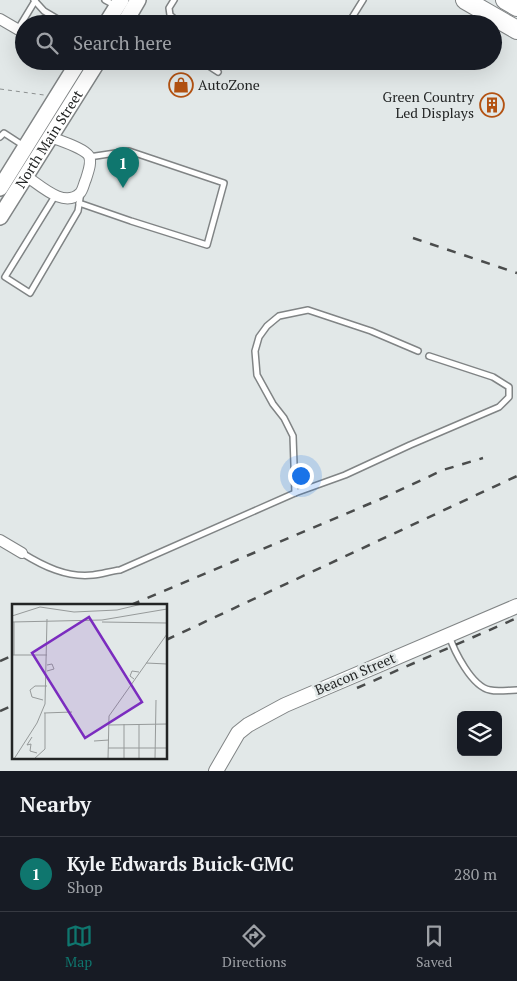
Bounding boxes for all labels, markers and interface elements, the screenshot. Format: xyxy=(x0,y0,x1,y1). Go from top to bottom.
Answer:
search box xyxy=(15,15,502,70)
icon: search xyxy=(33,29,61,57)
text: Search here xyxy=(73,30,172,55)
shop icon: AutoZone xyxy=(168,72,194,98)
place label: AutoZone xyxy=(198,75,260,94)
street label: North Main Street xyxy=(10,85,87,192)
place label: Green Country Led Displays xyxy=(383,87,475,122)
building icon: Green Country Led Displays xyxy=(479,92,505,118)
pin: 1 xyxy=(107,147,139,188)
your location xyxy=(288,463,314,489)
inset map xyxy=(12,604,168,758)
street label: Beacon Street xyxy=(312,648,399,699)
map controls xyxy=(457,711,502,756)
button: layers xyxy=(457,711,502,756)
text: Nearby xyxy=(20,790,91,818)
text: Kyle Edwards Buick-GMC xyxy=(67,851,294,876)
text: 1 xyxy=(31,863,41,885)
text: 280 m xyxy=(454,863,497,885)
text: Shop xyxy=(67,876,103,898)
tab: Map xyxy=(65,922,93,971)
tab: Directions xyxy=(222,922,287,971)
tab: Saved xyxy=(416,922,452,971)

